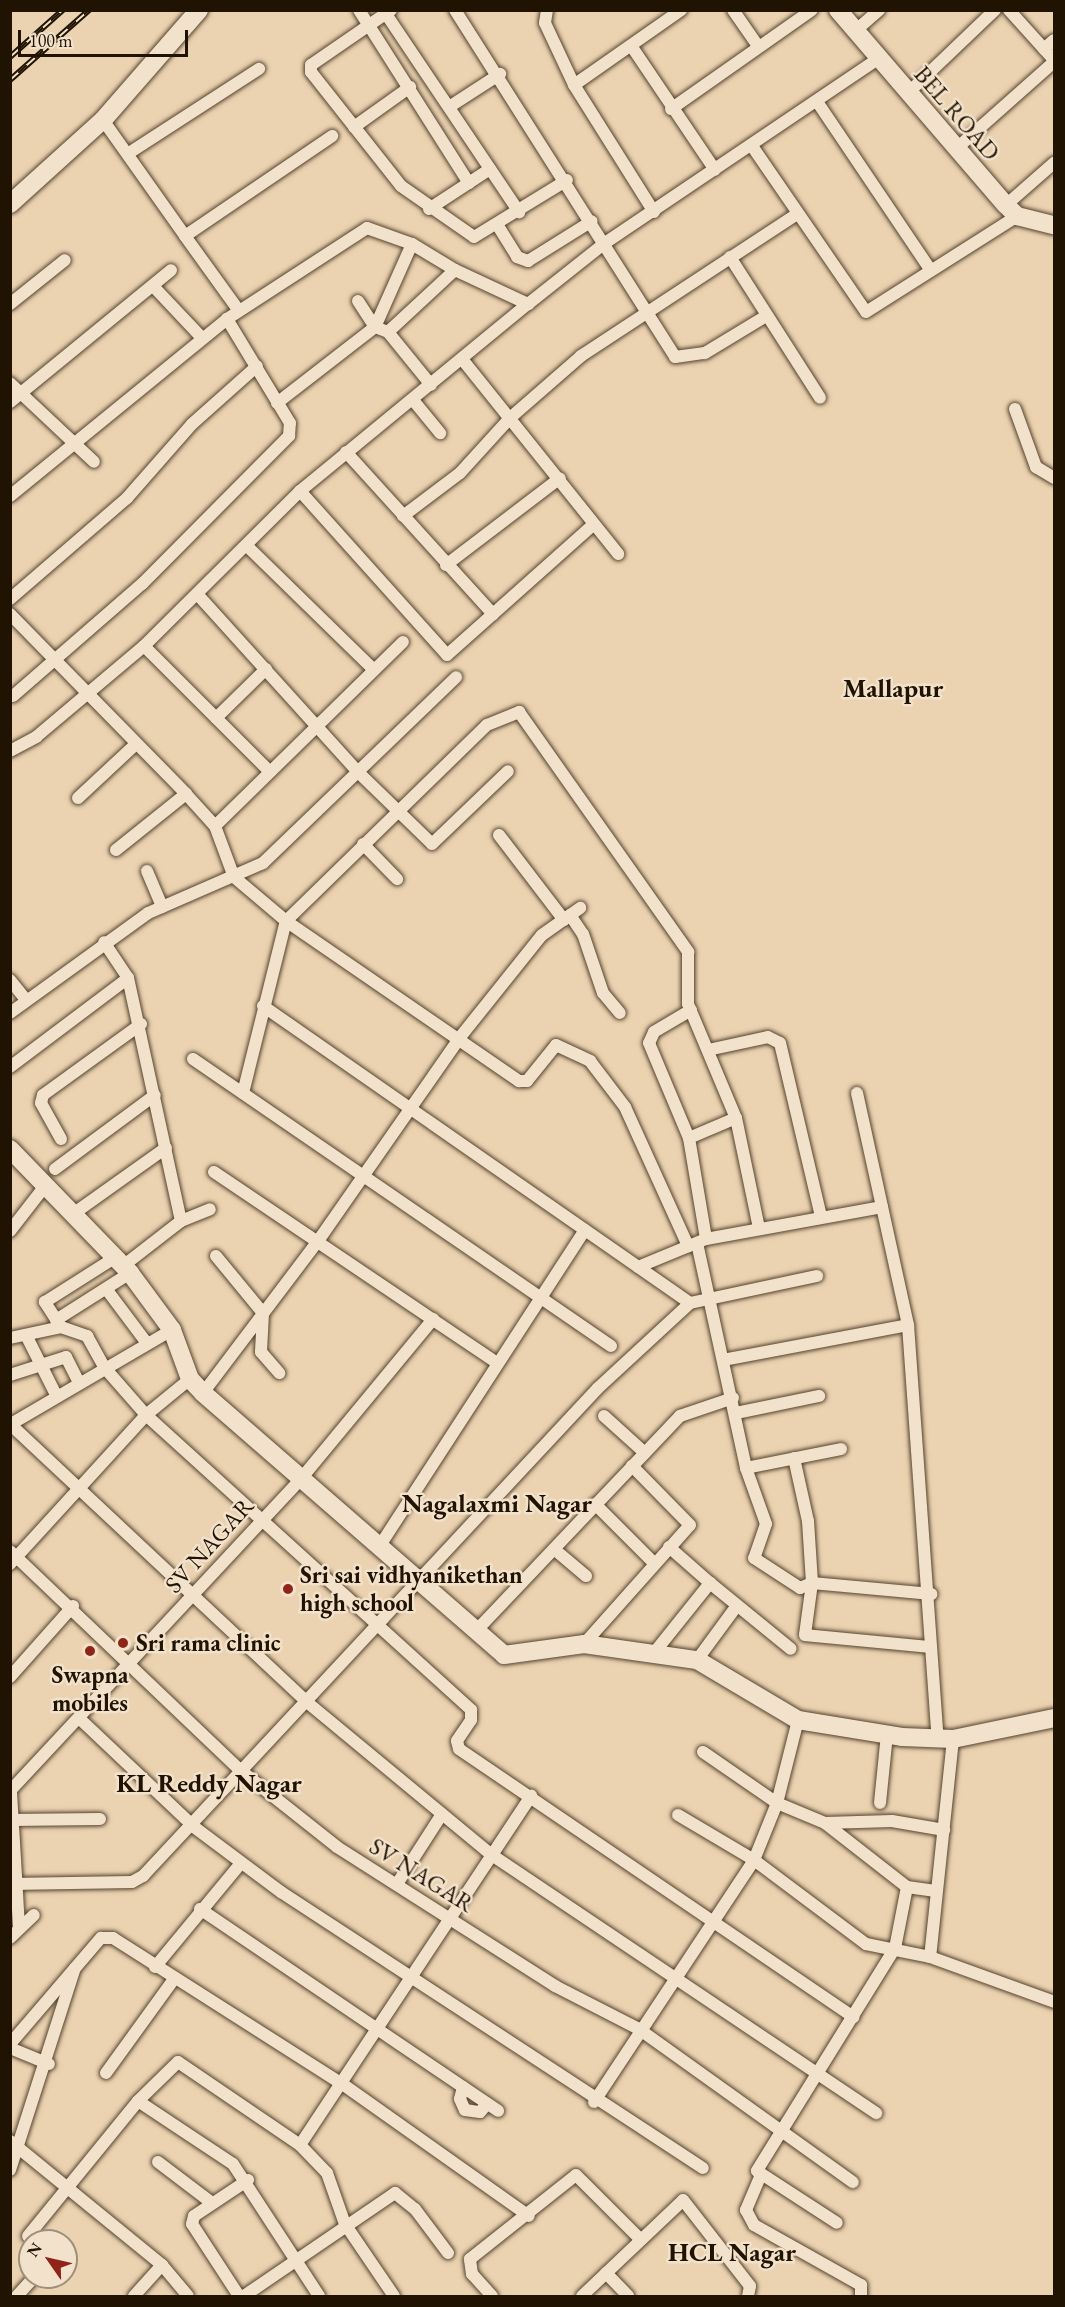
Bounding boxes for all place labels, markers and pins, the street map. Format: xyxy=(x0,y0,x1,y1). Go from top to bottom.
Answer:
place label: Sri sai vidhyanikethan high school xyxy=(300,1561,522,1617)
marker: Sri sai vidhyanikethan high school xyxy=(281,1582,295,1596)
place label: Sri rama clinic xyxy=(136,1629,281,1657)
marker: Sri rama clinic xyxy=(114,1634,132,1652)
marker: Swapna mobiles xyxy=(83,1644,97,1658)
place label: Swapna mobiles xyxy=(51,1661,129,1717)

